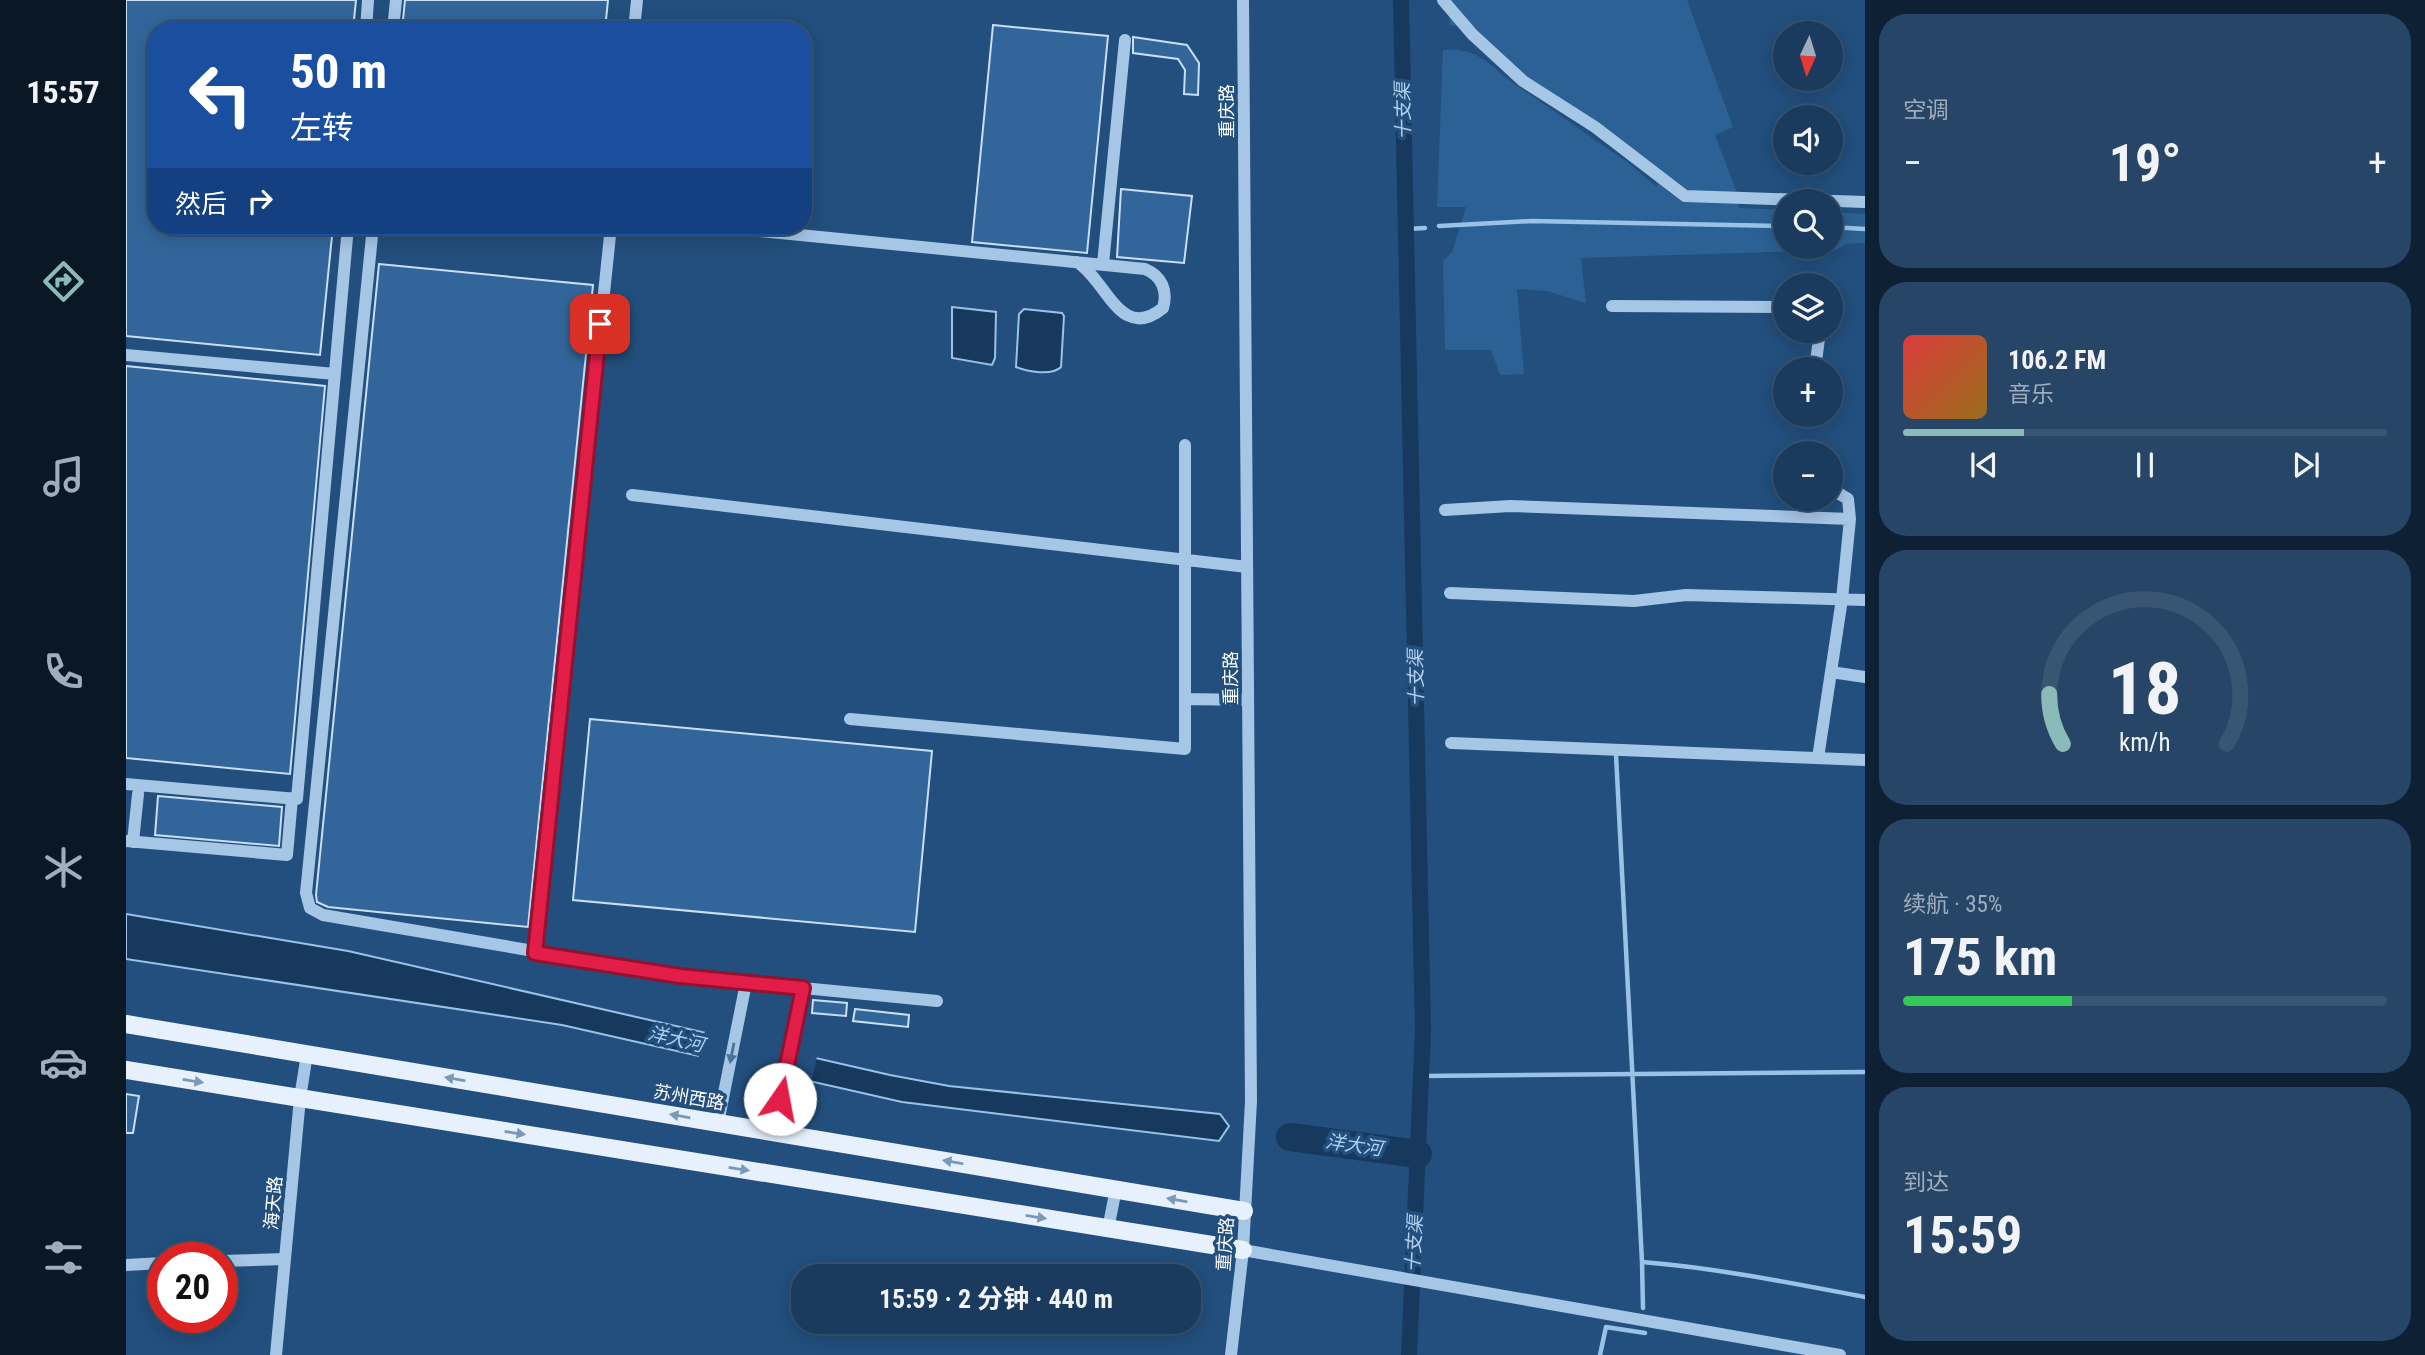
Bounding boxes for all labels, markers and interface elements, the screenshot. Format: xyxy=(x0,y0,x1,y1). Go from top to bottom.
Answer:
north arrow xyxy=(1773,21,1843,91)
map controls xyxy=(1773,21,1843,511)
text: 50 m xyxy=(290,43,387,100)
icon: left xyxy=(175,49,266,140)
text: 15:57 xyxy=(26,73,100,111)
water label: 十支渠 xyxy=(1391,79,1415,140)
street label: 重庆路 xyxy=(1216,84,1237,138)
text: 空调 xyxy=(1903,97,1949,124)
button: sound xyxy=(1773,105,1843,175)
text: 左转 xyxy=(290,109,354,147)
text: 19° xyxy=(2109,133,2181,194)
text: − xyxy=(1903,141,1922,185)
text: + xyxy=(2368,141,2387,185)
icon: right xyxy=(241,182,279,220)
text: 然后 xyxy=(175,189,227,219)
button: search xyxy=(1773,189,1843,259)
icon: directions xyxy=(39,257,88,306)
button: layers xyxy=(1773,273,1843,343)
pin xyxy=(570,294,630,354)
icon: arrive xyxy=(581,305,619,343)
text: 106.2 FM xyxy=(2008,345,2106,375)
button: + xyxy=(1773,357,1843,427)
text: 音乐 xyxy=(2008,381,2054,408)
button: − xyxy=(1773,441,1843,511)
icon: previous xyxy=(1965,446,2003,484)
icon: pause xyxy=(2126,446,2164,484)
icon: next xyxy=(2287,446,2325,484)
icon: music xyxy=(39,452,88,501)
water label: 十支渠 xyxy=(1404,646,1428,707)
text: 18 xyxy=(2108,646,2182,732)
icon: phone xyxy=(39,647,88,696)
street label: 重庆路 xyxy=(1220,651,1241,705)
text: km/h xyxy=(2119,727,2171,756)
icon: climate xyxy=(39,843,88,892)
text: 续航 · 35% xyxy=(1903,891,2002,918)
text: 175 km xyxy=(1903,927,2057,988)
water label: 洋大河 xyxy=(646,1021,710,1058)
icon: car xyxy=(39,1038,88,1087)
one-way arrow xyxy=(726,1042,737,1064)
position arrow xyxy=(743,1062,817,1136)
one-way arrow xyxy=(444,1073,466,1084)
one-way arrow xyxy=(182,1076,204,1087)
street label: 苏州西路 xyxy=(652,1080,726,1114)
one-way arrow xyxy=(669,1110,691,1121)
one-way arrow xyxy=(504,1128,526,1139)
water label: 洋大河 xyxy=(1324,1130,1388,1161)
one-way arrow xyxy=(941,1156,963,1167)
one-way arrow xyxy=(728,1164,750,1175)
text: 到达 xyxy=(1903,1169,1949,1196)
street label: 海天路 xyxy=(260,1175,286,1231)
one-way arrow xyxy=(1166,1194,1188,1205)
text: 15:59 xyxy=(1903,1205,2022,1266)
one-way arrow xyxy=(1026,1212,1048,1223)
water label: 十支渠 xyxy=(1401,1212,1427,1273)
street label: 重庆路 xyxy=(1213,1216,1237,1272)
icon: filters xyxy=(39,1233,88,1282)
speed limit sign: 20 xyxy=(147,1242,238,1333)
text: 15:59 · 2 分钟 · 440 m xyxy=(879,1284,1113,1314)

